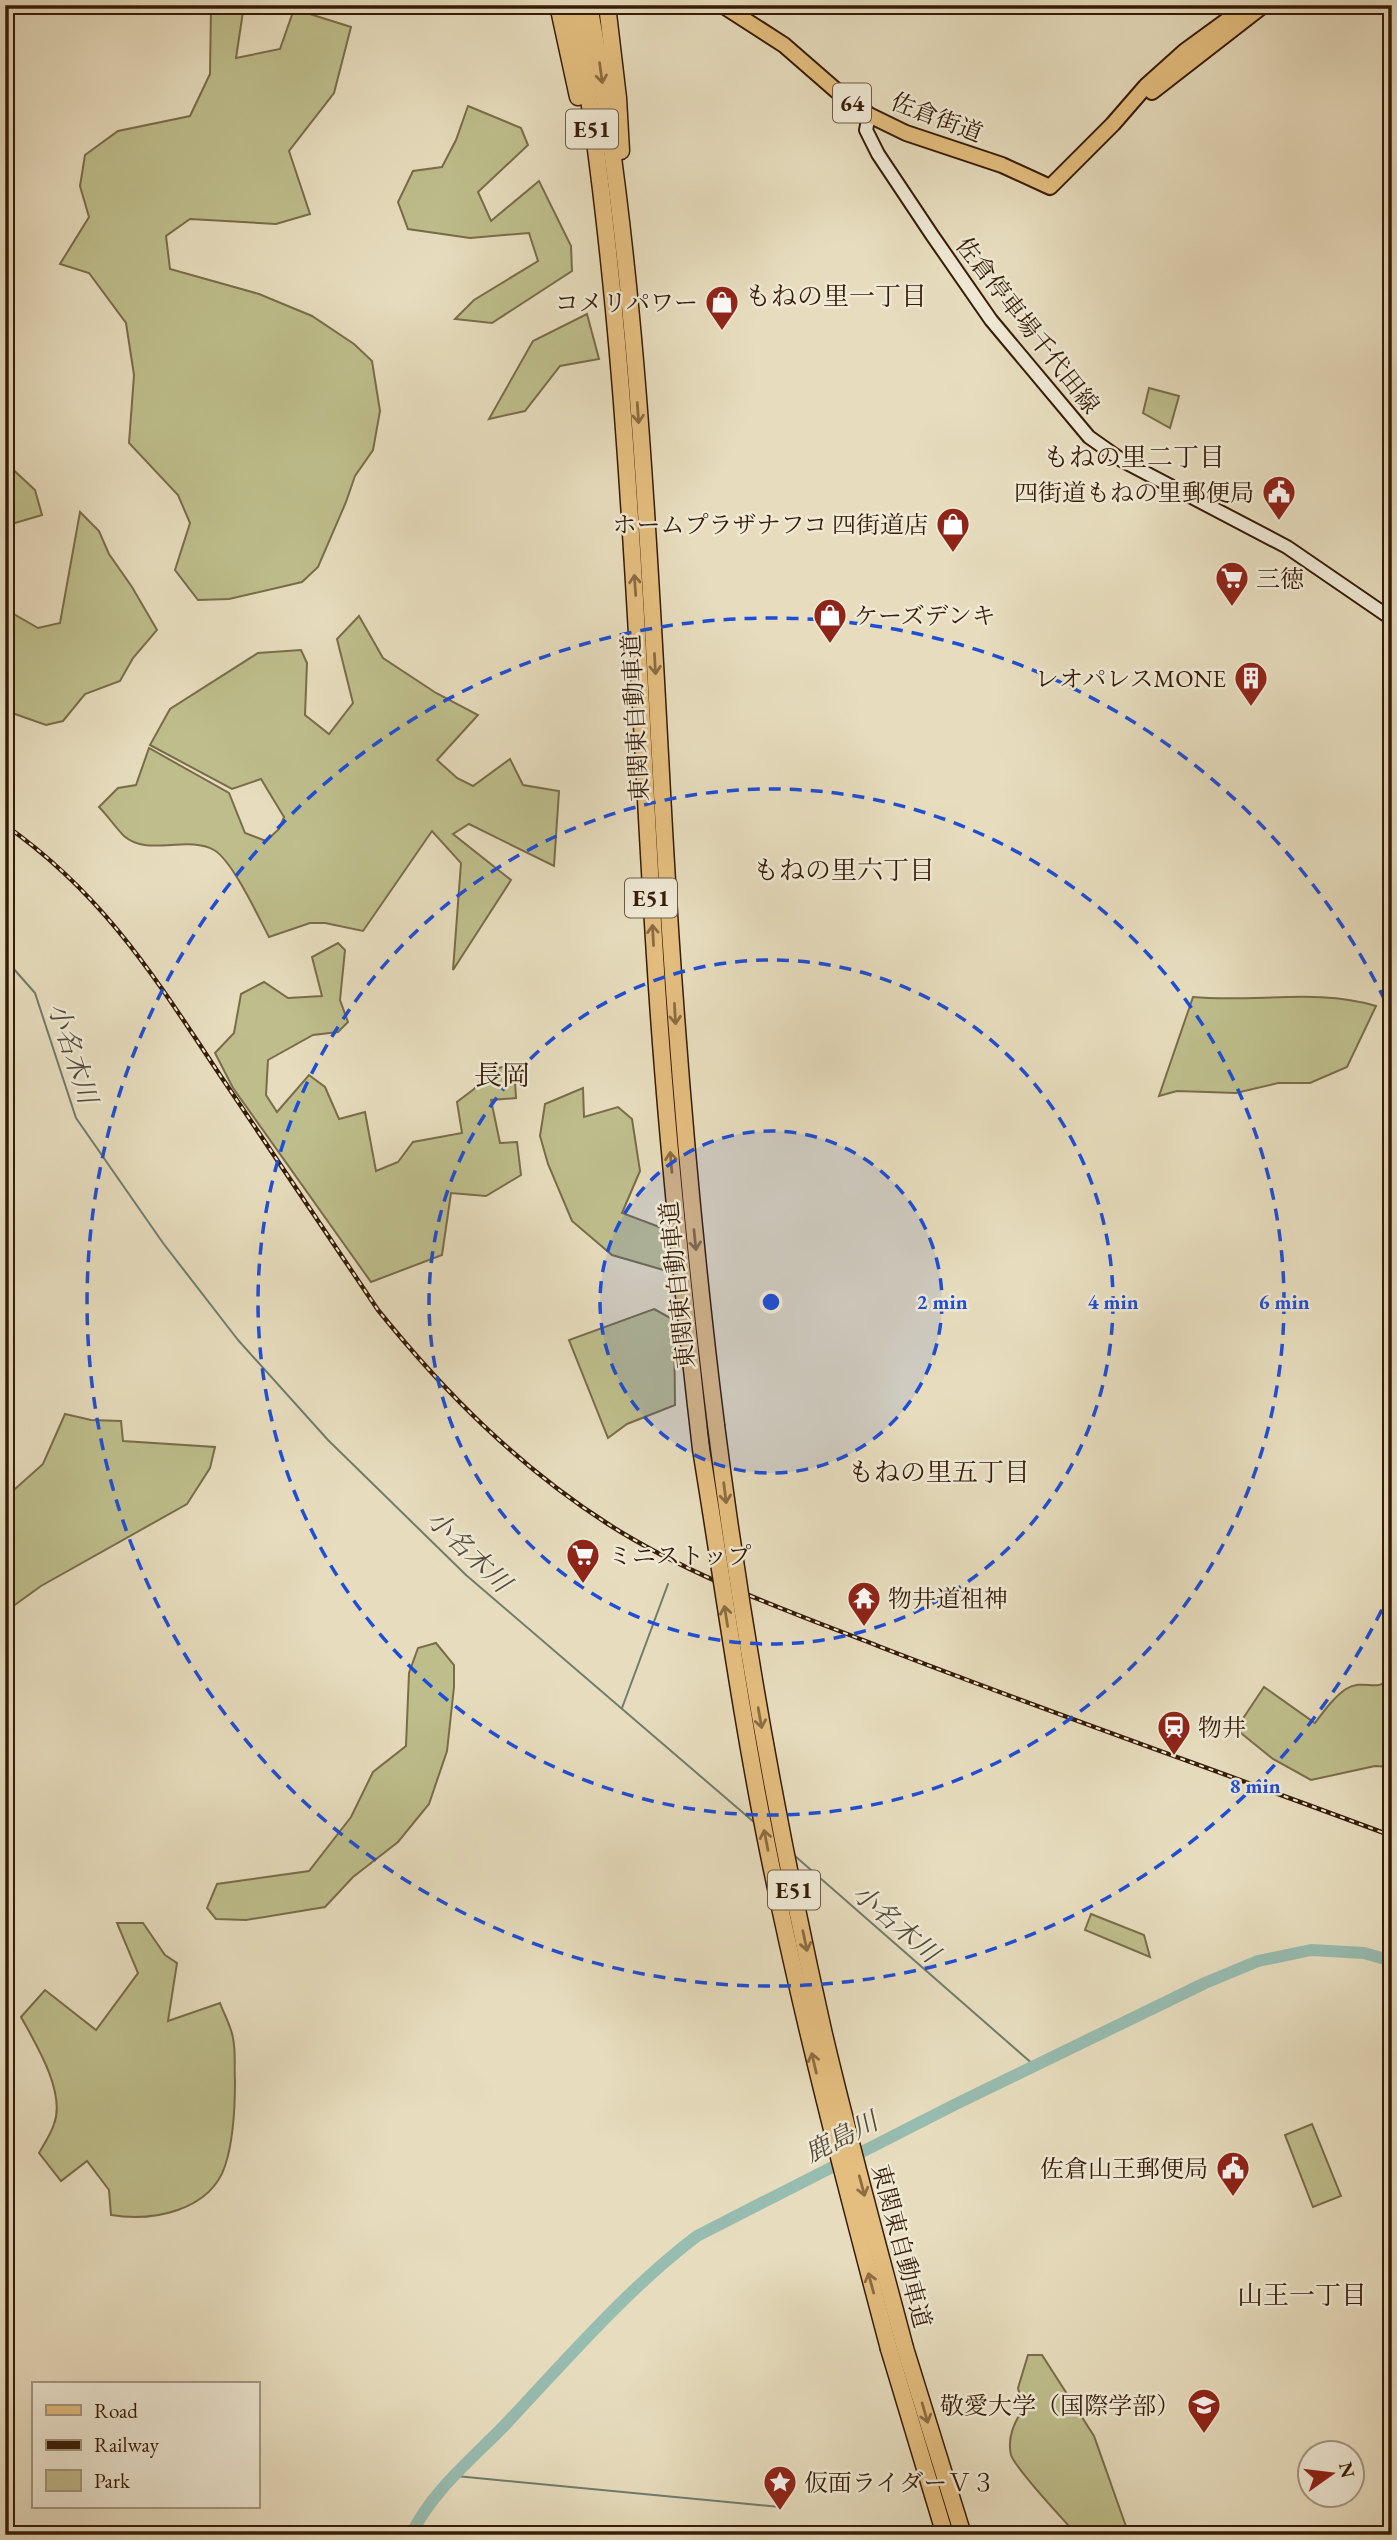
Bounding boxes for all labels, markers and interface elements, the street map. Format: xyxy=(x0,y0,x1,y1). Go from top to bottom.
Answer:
one-way arrow xyxy=(594,61,607,83)
road number: 64 xyxy=(833,83,871,122)
street label: 佐倉街道 xyxy=(887,85,987,149)
road number: E51 xyxy=(566,110,618,148)
street label: 佐倉停車場千代田線 xyxy=(949,230,1107,420)
district label: もねの里一丁目 xyxy=(745,279,927,313)
shop icon: コメリパワー xyxy=(703,283,741,332)
place label: コメリパワー xyxy=(555,287,698,318)
one-way arrow xyxy=(632,401,645,424)
district label: もねの里二丁目 xyxy=(1043,440,1225,474)
public building icon: 四街道もねの里郵便局 xyxy=(1260,473,1298,522)
place label: 四街道もねの里郵便局 xyxy=(1014,477,1254,508)
shop icon: ホームプラザナフコ 四街道店 xyxy=(934,505,972,554)
place label: ホームプラザナフコ 四街道店 xyxy=(612,509,928,540)
supermarket icon: 三徳 xyxy=(1213,559,1251,608)
place label: 三徳 xyxy=(1256,563,1304,594)
one-way arrow xyxy=(629,574,642,597)
shop icon: ケーズデンキ xyxy=(811,596,849,645)
place label: ケーズデンキ xyxy=(854,600,996,631)
street label: 東関東自動車道 xyxy=(615,633,655,803)
one-way arrow xyxy=(649,653,662,675)
building icon: レオパレスMONE xyxy=(1232,659,1270,708)
place label: レオパレスMONE xyxy=(1035,663,1226,694)
district label: もねの里六丁目 xyxy=(753,853,935,887)
road number: E51 xyxy=(625,878,677,917)
one-way arrow xyxy=(647,923,660,946)
water label: 小名木川 xyxy=(41,998,106,1111)
one-way arrow xyxy=(669,1002,682,1025)
district label: 長岡 xyxy=(474,1057,530,1093)
one-way arrow xyxy=(664,1151,677,1173)
street label: 東関東自動車道 xyxy=(653,1200,701,1370)
one-way arrow xyxy=(689,1229,702,1251)
text: 2 min xyxy=(916,1288,968,1315)
text: 4 min xyxy=(1087,1288,1139,1315)
text: 6 min xyxy=(1258,1288,1310,1315)
centre of rings xyxy=(759,1290,783,1314)
district label: もねの里五丁目 xyxy=(848,1455,1030,1489)
one-way arrow xyxy=(718,1481,731,1504)
water label: 小名木川 xyxy=(420,1503,520,1601)
supermarket icon: ミニストップ xyxy=(564,1536,602,1585)
place label: ミニストップ xyxy=(608,1540,751,1571)
temple icon: 物井道祖神 xyxy=(845,1579,883,1628)
place label: 物井道祖神 xyxy=(888,1583,1008,1614)
one-way arrow xyxy=(719,1606,732,1628)
one-way arrow xyxy=(754,1706,767,1729)
station icon: 物井 xyxy=(1155,1708,1193,1757)
place label: 物井 xyxy=(1198,1712,1246,1743)
text: 8 min xyxy=(1229,1772,1281,1799)
one-way arrow xyxy=(759,1829,772,1852)
road number: E51 xyxy=(768,1870,820,1910)
water label: 小名木川 xyxy=(846,1876,949,1972)
one-way arrow xyxy=(798,1929,812,1952)
one-way arrow xyxy=(807,2052,820,2075)
water label: 鹿島川 xyxy=(799,2103,886,2170)
public building icon: 佐倉山王郵便局 xyxy=(1214,2149,1252,2198)
place label: 佐倉山王郵便局 xyxy=(1040,2153,1208,2184)
street label: 東関東自動車道 xyxy=(865,2161,939,2331)
one-way arrow xyxy=(856,2174,869,2197)
one-way arrow xyxy=(864,2272,877,2295)
district label: 山王一丁目 xyxy=(1237,2278,1367,2312)
legend xyxy=(32,2382,259,2508)
school or university icon: 敬愛大学（国際学部） xyxy=(1185,2386,1223,2435)
place label: 敬愛大学（国際学部） xyxy=(940,2390,1180,2421)
text: Road xyxy=(94,2397,138,2424)
one-way arrow xyxy=(919,2402,932,2424)
text: Railway xyxy=(94,2431,160,2458)
north arrow xyxy=(1296,2438,1366,2508)
text: N xyxy=(1333,2460,1361,2481)
place icon: 仮面ライダーＶ３ xyxy=(761,2463,799,2512)
text: Park xyxy=(94,2467,131,2494)
place label: 仮面ライダーＶ３ xyxy=(804,2467,995,2498)

